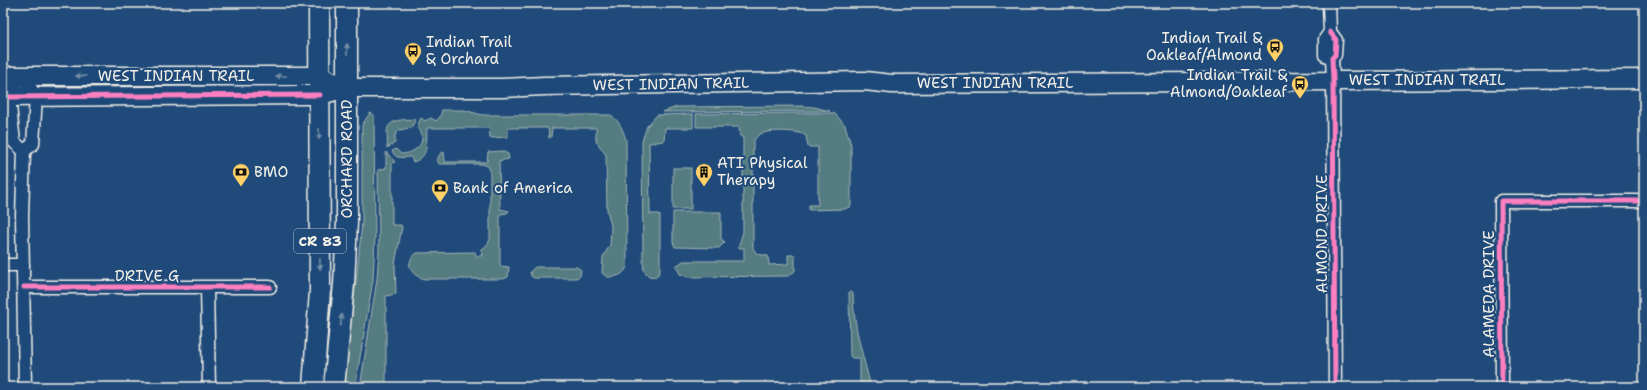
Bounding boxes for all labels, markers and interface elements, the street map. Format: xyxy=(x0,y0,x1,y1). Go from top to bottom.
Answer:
place label: Indian Trail & Oakleaf/Almond xyxy=(1146,28,1263,65)
place label: Indian Trail & Orchard xyxy=(426,32,513,69)
bus stop icon: Indian Trail & Oakleaf/Almond xyxy=(1265,37,1285,62)
bus stop icon: Indian Trail & Orchard xyxy=(403,41,423,66)
one-way arrow xyxy=(344,42,350,55)
place label: Indian Trail & Almond/Oakleaf xyxy=(1170,65,1288,102)
street label: WEST INDIAN TRAIL xyxy=(98,66,254,86)
street label: WEST INDIAN TRAIL xyxy=(1349,70,1505,90)
one-way arrow xyxy=(74,73,87,79)
one-way arrow xyxy=(274,73,287,79)
street label: WEST INDIAN TRAIL xyxy=(593,73,749,95)
street label: WEST INDIAN TRAIL xyxy=(917,73,1073,93)
bus stop icon: Indian Trail & Almond/Oakleaf xyxy=(1290,74,1310,99)
street label: ORCHARD ROAD xyxy=(337,99,357,218)
one-way arrow xyxy=(316,128,322,141)
place label: ATI Physical Therapy xyxy=(717,153,808,190)
bank icon: BMO xyxy=(231,162,251,187)
place label: BMO xyxy=(254,162,288,182)
building icon: ATI Physical Therapy xyxy=(694,162,714,187)
street label: ALMOND DRIVE xyxy=(1312,175,1332,293)
bank icon: Bank of America xyxy=(430,178,450,203)
place label: Bank of America xyxy=(453,178,573,198)
road number: CR 83 xyxy=(294,229,346,253)
street label: ALAMEDA DRIVE xyxy=(1479,230,1499,358)
one-way arrow xyxy=(317,258,323,271)
street label: DRIVE G xyxy=(115,266,179,286)
one-way arrow xyxy=(337,314,344,326)

